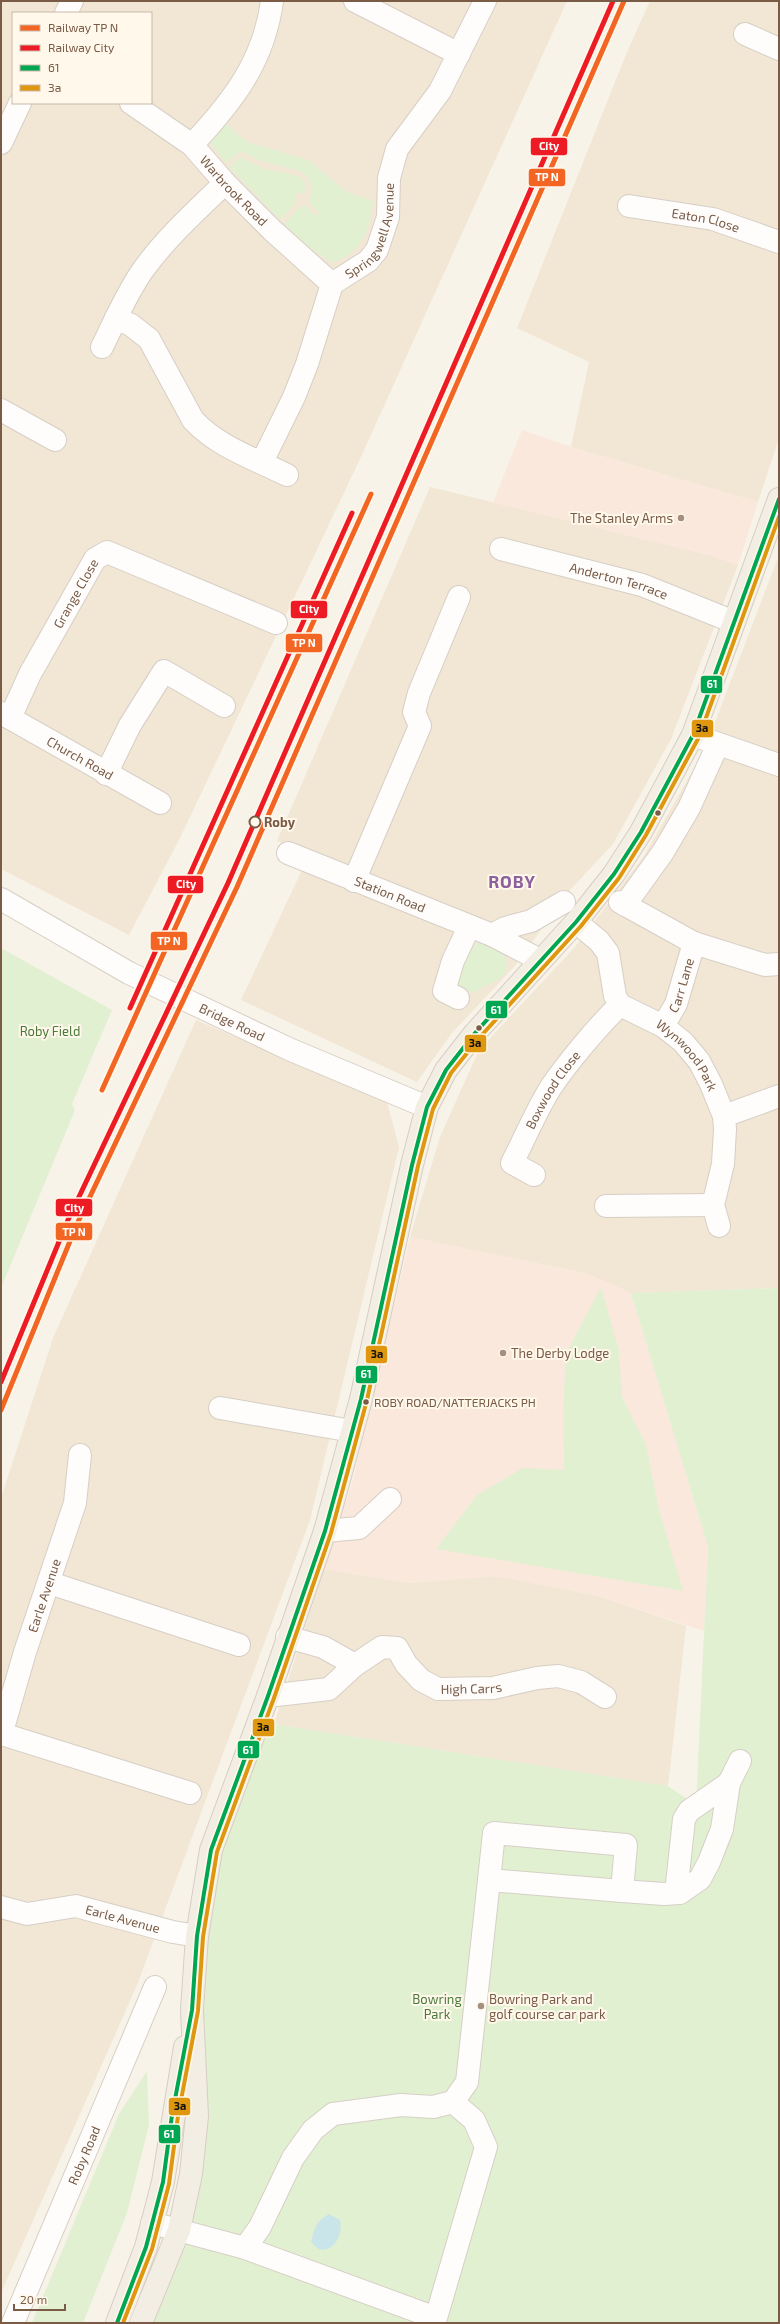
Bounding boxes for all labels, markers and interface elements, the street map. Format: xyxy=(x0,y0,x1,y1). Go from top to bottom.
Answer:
legend xyxy=(12,12,152,104)
text: Railway TP N xyxy=(48,20,118,34)
text: Railway City xyxy=(48,40,115,54)
text: 61 xyxy=(48,60,60,74)
text: 3a xyxy=(48,80,61,94)
line badge: City xyxy=(530,137,568,156)
text: City xyxy=(539,139,560,153)
street label: Warbrook Road xyxy=(197,152,271,229)
line badge: TP N xyxy=(528,168,566,187)
text: TP N xyxy=(535,170,559,183)
street label: Springwell Avenue xyxy=(342,183,397,282)
street label: Eaton Close xyxy=(671,205,742,236)
place label: The Stanley Arms xyxy=(570,510,673,526)
marker: The Stanley Arms xyxy=(676,513,686,523)
street label: Grange Close xyxy=(50,556,102,631)
street label: Anderton Terrace xyxy=(568,559,670,603)
line badge: City xyxy=(290,600,328,619)
text: City xyxy=(299,602,320,616)
line badge: TP N xyxy=(285,633,323,653)
text: TP N xyxy=(292,636,316,649)
line badge: 61 xyxy=(700,675,723,694)
text: 61 xyxy=(706,677,718,690)
line badge: 3a xyxy=(691,719,714,738)
text: 3a xyxy=(696,721,708,734)
street label: Church Road xyxy=(44,733,116,783)
unlabelled marker xyxy=(653,808,663,818)
place label: Roby xyxy=(264,814,296,830)
marker: Roby xyxy=(248,815,262,829)
district label: ROBY xyxy=(488,871,536,891)
street label: Station Road xyxy=(352,873,428,915)
line badge: City xyxy=(167,875,204,894)
text: City xyxy=(176,877,197,891)
line badge: TP N xyxy=(150,931,188,951)
text: TP N xyxy=(157,934,181,947)
street label: Carr Lane xyxy=(665,956,697,1015)
street label: Bridge Road xyxy=(197,1000,268,1044)
line badge: 61 xyxy=(485,1000,508,1019)
text: 61 xyxy=(490,1003,502,1016)
street label: Wynwood Park xyxy=(653,1016,721,1094)
park label: Roby Field xyxy=(20,1023,80,1039)
unlabelled marker xyxy=(474,1023,484,1033)
line badge: 3a xyxy=(464,1034,487,1053)
text: 3a xyxy=(469,1036,481,1049)
street label: Boxwood Close xyxy=(522,1047,583,1132)
line badge: City xyxy=(55,1198,93,1217)
text: City xyxy=(64,1201,85,1215)
line badge: TP N xyxy=(55,1222,93,1241)
text: TP N xyxy=(62,1225,86,1238)
line badge: 3a xyxy=(365,1345,388,1364)
place label: The Derby Lodge xyxy=(511,1345,609,1361)
text: 3a xyxy=(371,1347,383,1360)
marker: The Derby Lodge xyxy=(498,1348,508,1358)
line badge: 61 xyxy=(355,1365,378,1384)
text: 61 xyxy=(360,1367,372,1380)
place label: ROBY ROAD/NATTERJACKS PH xyxy=(374,1395,536,1409)
marker: ROBY ROAD/NATTERJACKS PH xyxy=(361,1397,371,1407)
street label: Earle Avenue xyxy=(24,1557,64,1634)
street label: High Carrs xyxy=(440,1678,503,1697)
line badge: 3a xyxy=(252,1718,275,1737)
text: 3a xyxy=(257,1720,269,1733)
line badge: 61 xyxy=(237,1740,260,1759)
text: 61 xyxy=(242,1743,254,1756)
street label: Earle Avenue xyxy=(84,1901,162,1936)
park label: Bowring Park xyxy=(412,1991,462,2022)
place label: Bowring Park and golf course car park xyxy=(489,1991,606,2022)
marker: Bowring Park and golf course car park xyxy=(476,2001,486,2011)
line badge: 3a xyxy=(168,2097,191,2116)
text: 3a xyxy=(174,2099,186,2112)
street label: Roby Road xyxy=(64,2124,103,2187)
line badge: 61 xyxy=(158,2124,181,2144)
text: 61 xyxy=(163,2127,175,2140)
scale bar xyxy=(14,2286,65,2312)
text: 20 m xyxy=(20,2292,47,2306)

